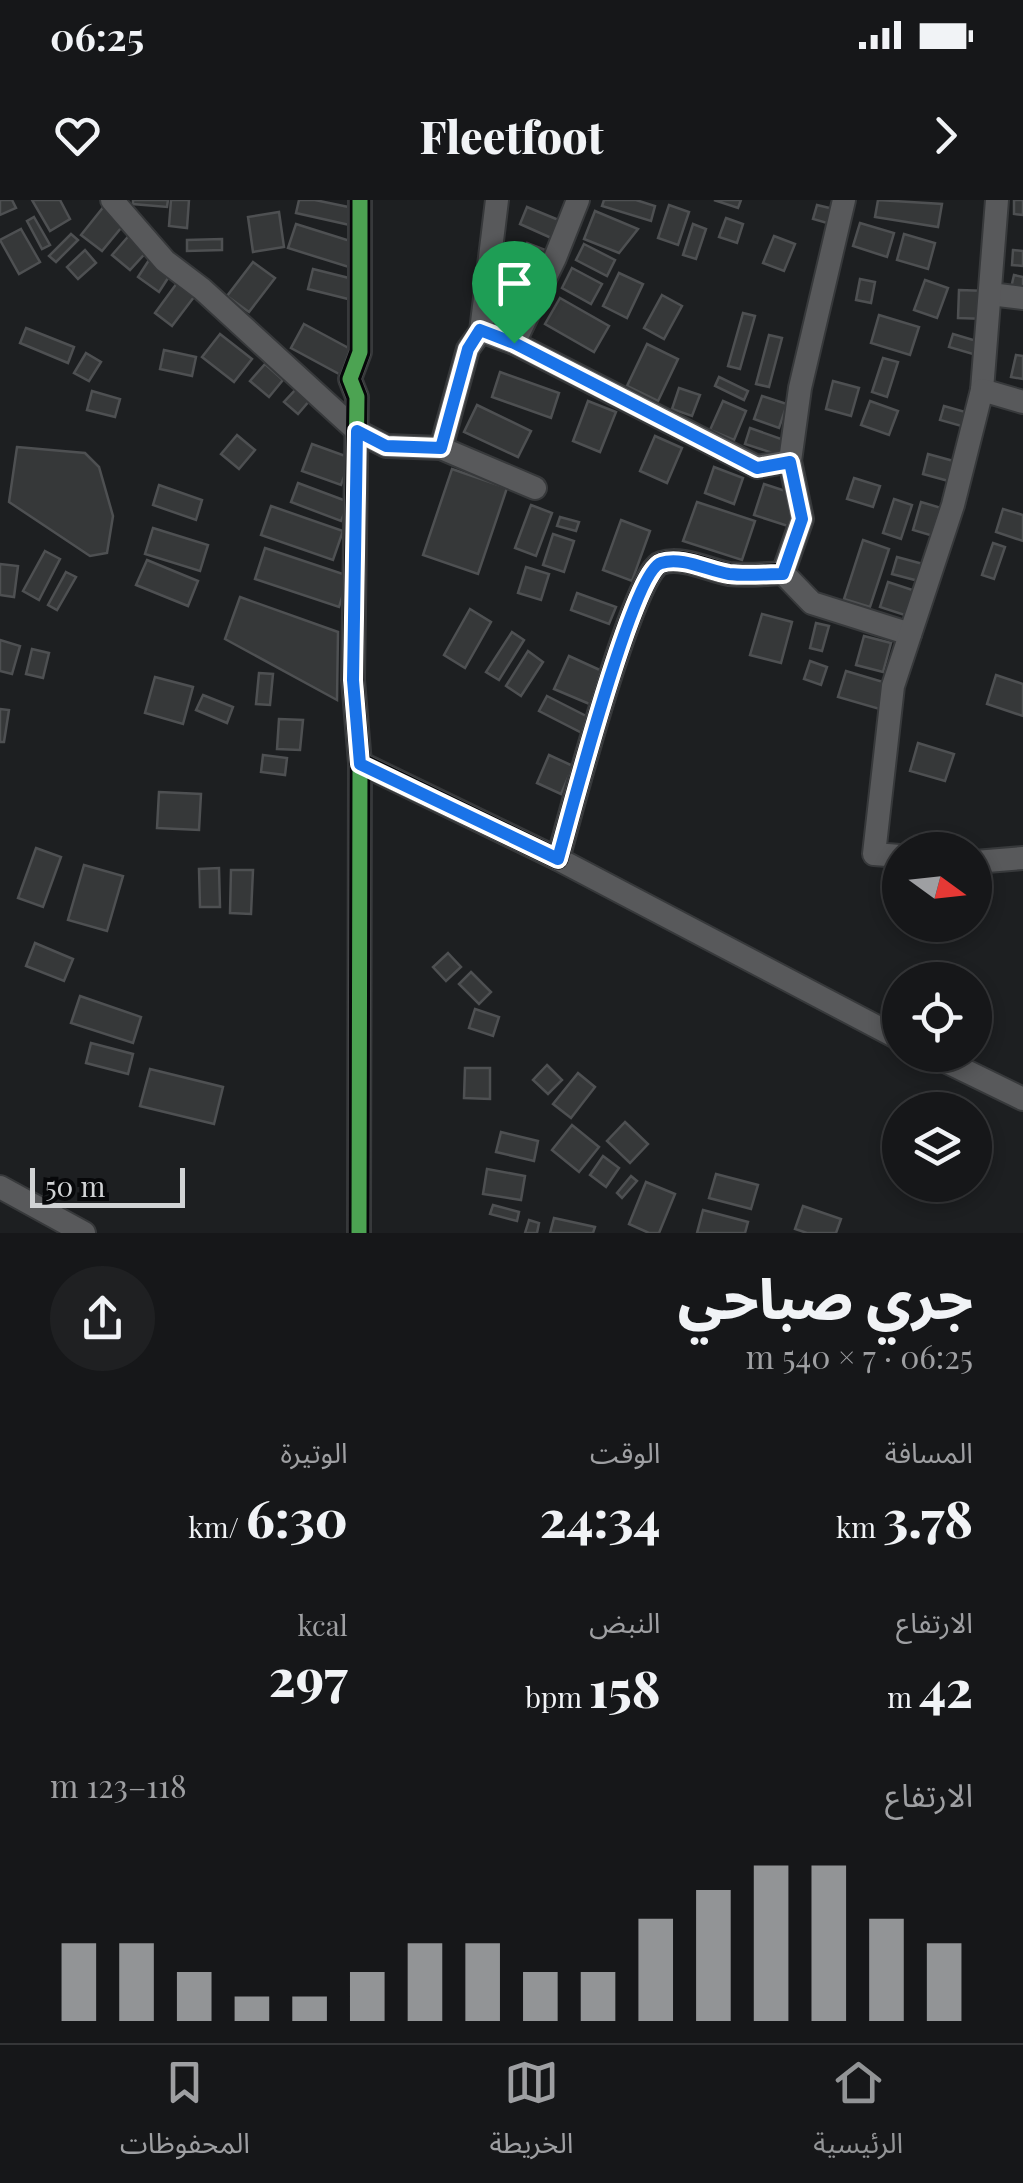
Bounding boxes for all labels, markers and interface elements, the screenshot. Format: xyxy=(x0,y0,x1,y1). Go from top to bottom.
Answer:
text: 06:25 xyxy=(50,10,144,61)
text: Fleetfoot xyxy=(419,105,604,165)
icon: heart xyxy=(50,108,105,163)
icon: forward xyxy=(918,108,973,163)
pin xyxy=(472,241,557,344)
icon: arrive xyxy=(487,256,542,311)
north arrow xyxy=(882,832,992,942)
map controls xyxy=(882,832,992,1202)
button: locate xyxy=(882,962,992,1072)
button: layers xyxy=(882,1092,992,1202)
scale bar xyxy=(30,1163,185,1208)
text: 50 m xyxy=(45,1167,105,1204)
text: جري صباحي xyxy=(678,1259,973,1333)
button: share xyxy=(50,1266,155,1371)
text: 06:25 · 7 × 540 m xyxy=(746,1334,973,1377)
text: الوتيرة xyxy=(280,1433,348,1470)
text: الوقت xyxy=(590,1433,660,1470)
text: المسافة xyxy=(885,1433,973,1470)
text: 6:30 xyxy=(246,1484,348,1551)
text: 24:34 xyxy=(540,1484,660,1551)
text: 3.78 xyxy=(883,1484,973,1551)
text: /km xyxy=(188,1508,246,1545)
text: km xyxy=(836,1508,883,1545)
text: النبض xyxy=(589,1603,660,1640)
text: الارتفاع xyxy=(896,1603,973,1640)
text: kcal xyxy=(297,1606,348,1643)
text: 297 xyxy=(269,1643,348,1710)
text: 158 xyxy=(589,1654,660,1721)
text: 42 xyxy=(919,1654,973,1721)
text: bpm xyxy=(525,1678,589,1715)
text: m xyxy=(887,1678,919,1715)
text: 118–123 m xyxy=(50,1763,187,1806)
text: الارتفاع xyxy=(885,1772,973,1815)
tab: المحفوظات xyxy=(120,2055,250,2174)
tab: الخريطة xyxy=(490,2055,573,2174)
tab: الرئيسية xyxy=(813,2055,903,2174)

